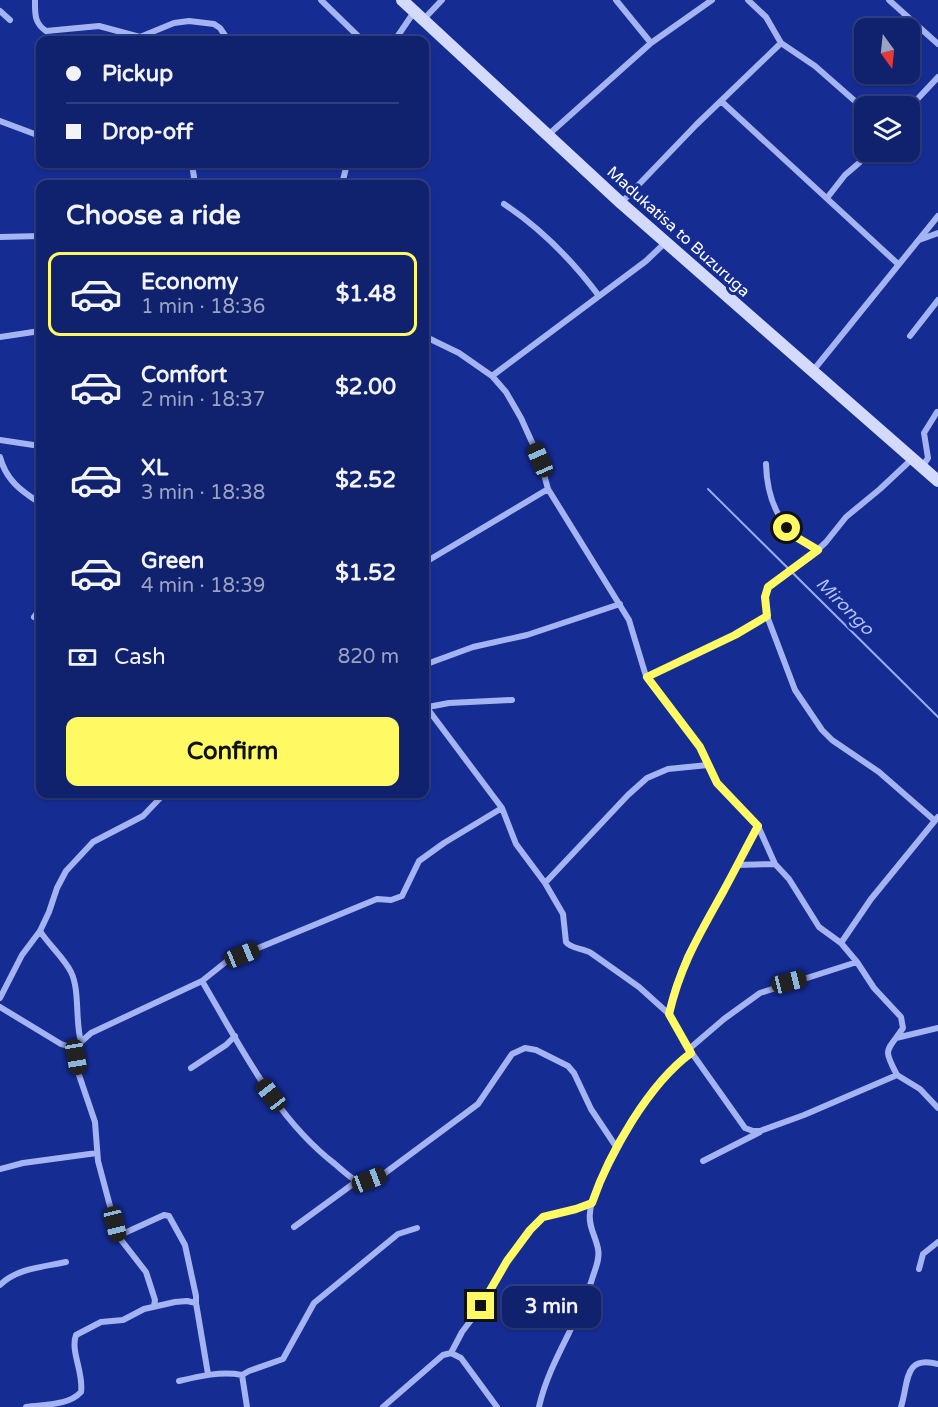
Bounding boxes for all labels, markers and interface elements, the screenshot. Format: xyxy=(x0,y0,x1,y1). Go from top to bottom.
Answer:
north arrow xyxy=(854,18,920,84)
map controls xyxy=(854,18,920,162)
text: Pickup xyxy=(102,61,173,87)
button: layers xyxy=(854,96,920,162)
text: Drop-off xyxy=(102,119,193,145)
street label: Madukatisa to Buzuruga xyxy=(603,162,754,301)
text: Choose a ride xyxy=(66,199,241,232)
icon: car xyxy=(69,267,123,321)
text: Economy xyxy=(141,269,238,295)
text: $1.48 xyxy=(336,281,396,307)
text: 1 min · 18:36 xyxy=(141,295,265,319)
icon: car xyxy=(69,360,123,414)
text: Comfort xyxy=(141,362,227,388)
text: $2.00 xyxy=(335,374,396,400)
text: 2 min · 18:37 xyxy=(141,388,265,412)
car xyxy=(524,440,556,480)
icon: car xyxy=(69,453,123,507)
text: XL xyxy=(141,455,168,481)
text: $2.52 xyxy=(335,467,396,493)
text: 3 min · 18:38 xyxy=(141,481,265,505)
route start xyxy=(773,514,800,541)
icon: car xyxy=(69,546,123,600)
text: Green xyxy=(141,548,204,574)
text: $1.52 xyxy=(335,560,396,586)
water label: Mirongo xyxy=(812,573,879,640)
text: 4 min · 18:39 xyxy=(141,574,265,598)
icon: cash xyxy=(66,641,99,674)
text: Cash xyxy=(114,644,166,670)
text: 820 m xyxy=(338,645,399,669)
button: Confirm xyxy=(66,717,399,786)
car xyxy=(222,940,262,970)
car xyxy=(769,969,809,995)
car xyxy=(64,1038,88,1076)
car xyxy=(253,1075,289,1115)
car xyxy=(349,1165,389,1195)
car xyxy=(102,1204,128,1244)
callout: 3 min xyxy=(502,1285,601,1327)
route end xyxy=(467,1292,494,1319)
text: 3 min xyxy=(525,1295,578,1319)

